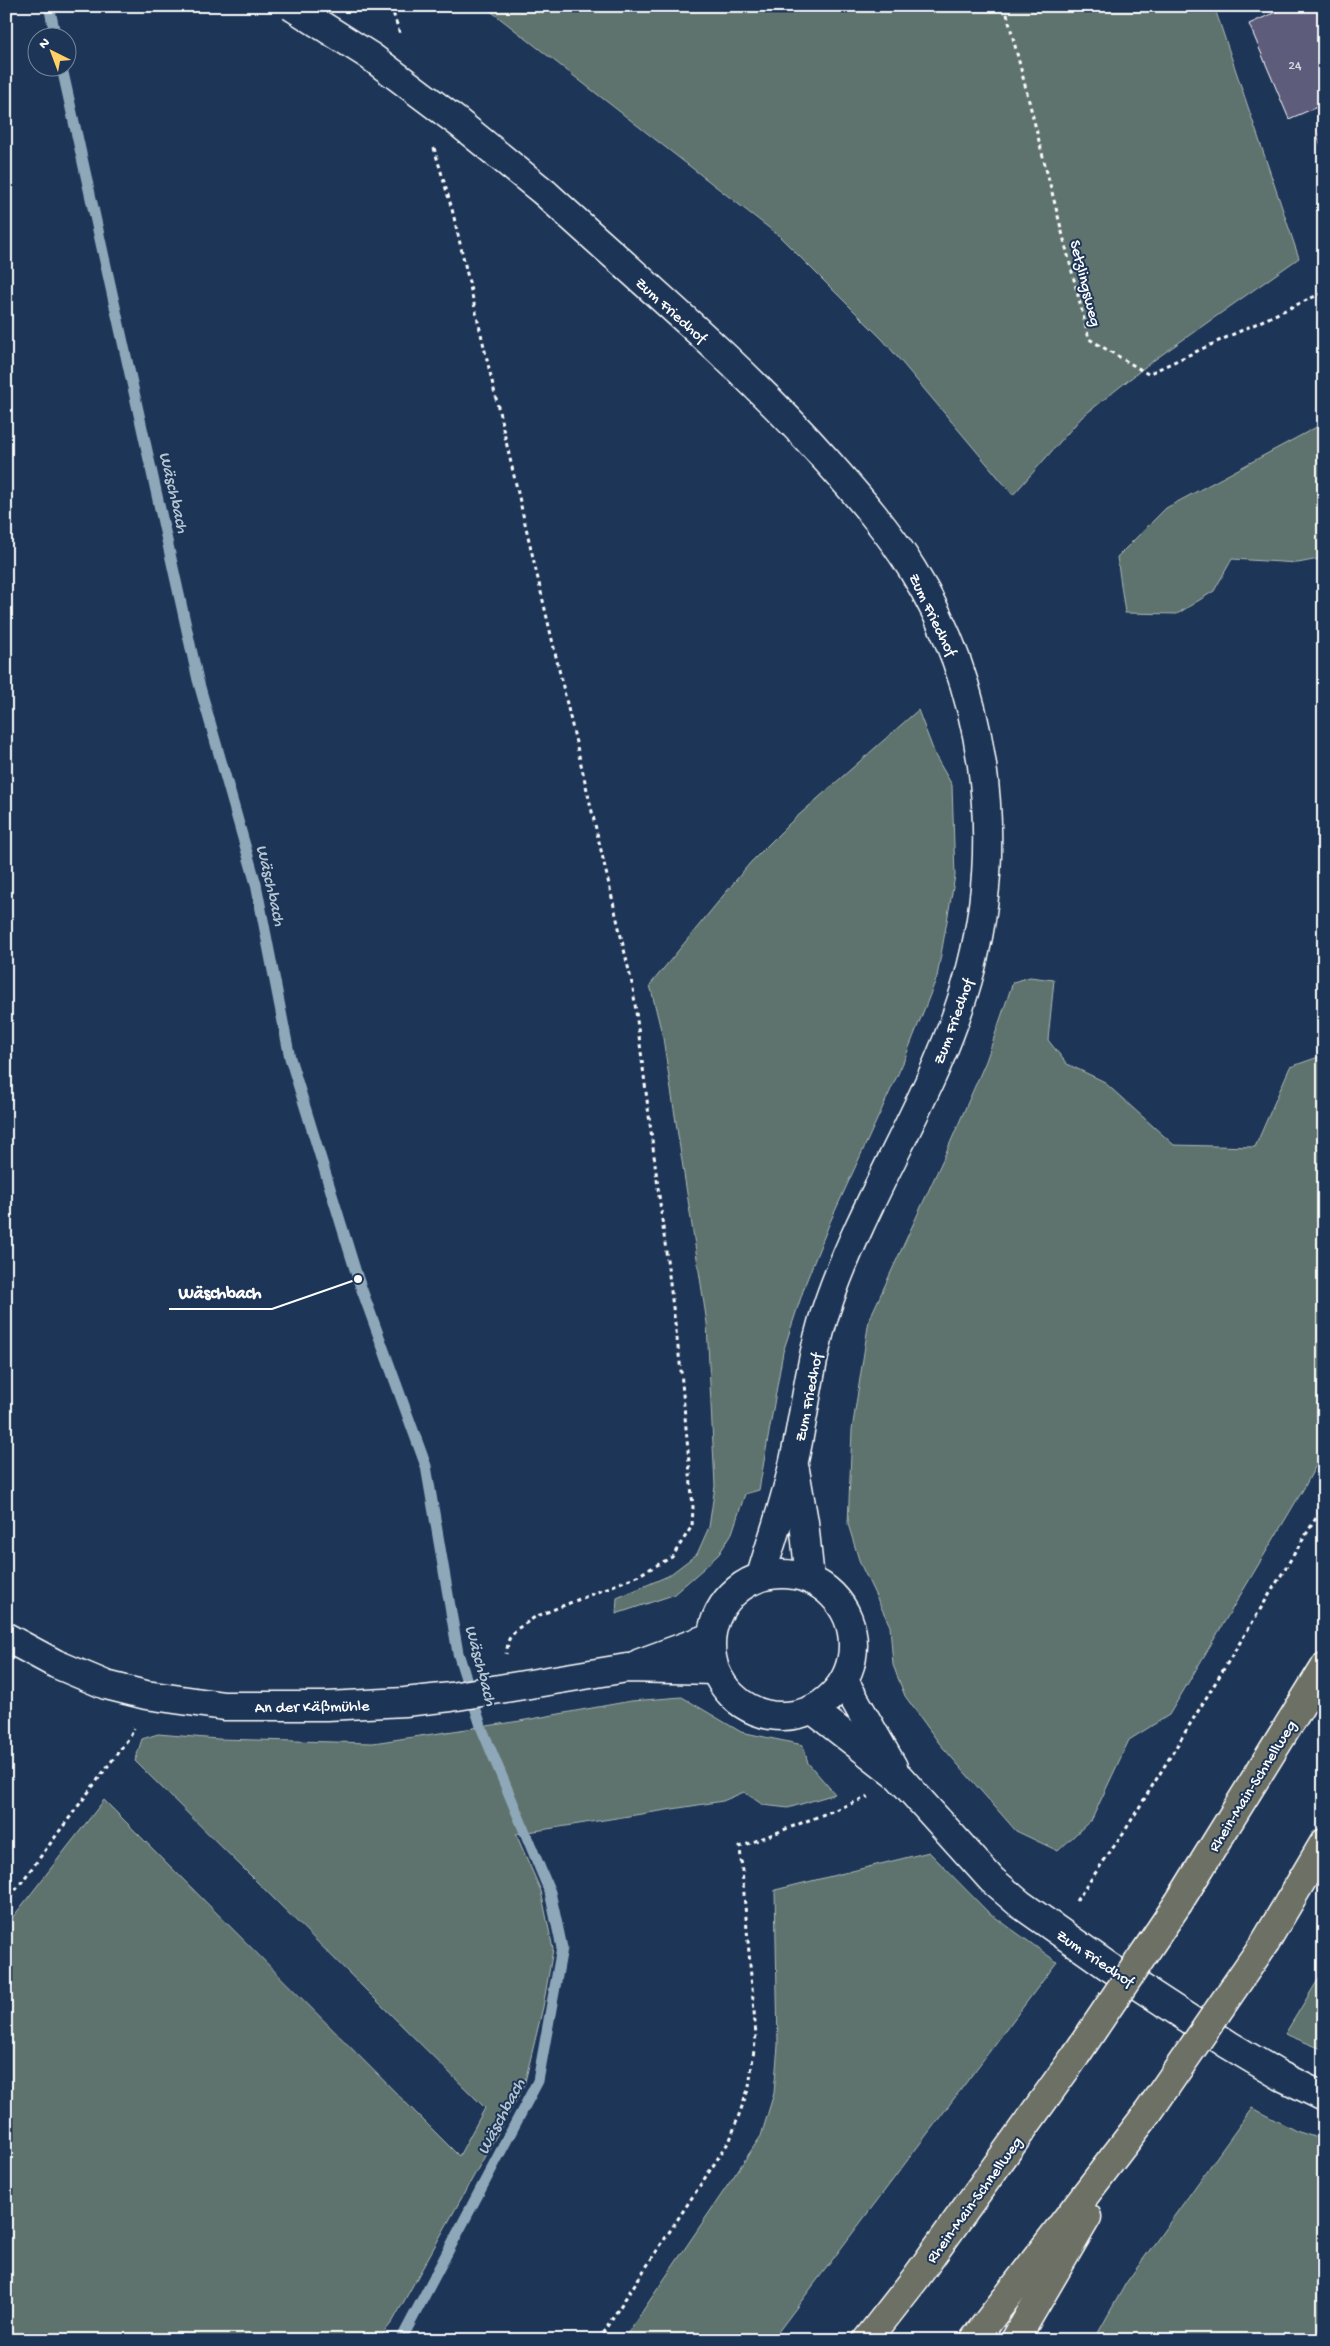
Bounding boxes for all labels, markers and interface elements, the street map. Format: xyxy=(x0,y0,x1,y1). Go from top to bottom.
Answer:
north arrow xyxy=(28,28,78,78)
text: N xyxy=(36,35,54,54)
house number: 24 xyxy=(1288,58,1302,75)
street label: Setzlingsweg xyxy=(1064,239,1104,329)
street label: Zum Friedhof xyxy=(630,275,710,349)
water label: Wäschbach xyxy=(153,450,192,536)
street label: Zum Friedhof xyxy=(903,571,960,661)
water label: Wäschbach xyxy=(250,843,289,929)
street label: Zum Friedhof xyxy=(931,976,980,1068)
callout: Wäschbach xyxy=(169,1276,272,1309)
text: Wäschbach xyxy=(178,1284,262,1305)
street label: Zum Friedhof xyxy=(793,1351,829,1444)
water label: Wäschbach xyxy=(459,1623,501,1709)
street label: An der Käßmühle xyxy=(255,1698,370,1719)
street label: Rhein-Main-Schnellweg xyxy=(1206,1718,1302,1856)
street label: Zum Friedhof xyxy=(1052,1927,1137,1993)
water label: Wäschbach xyxy=(473,2075,531,2159)
street label: Rhein-Main-Schnellweg xyxy=(924,2134,1028,2268)

